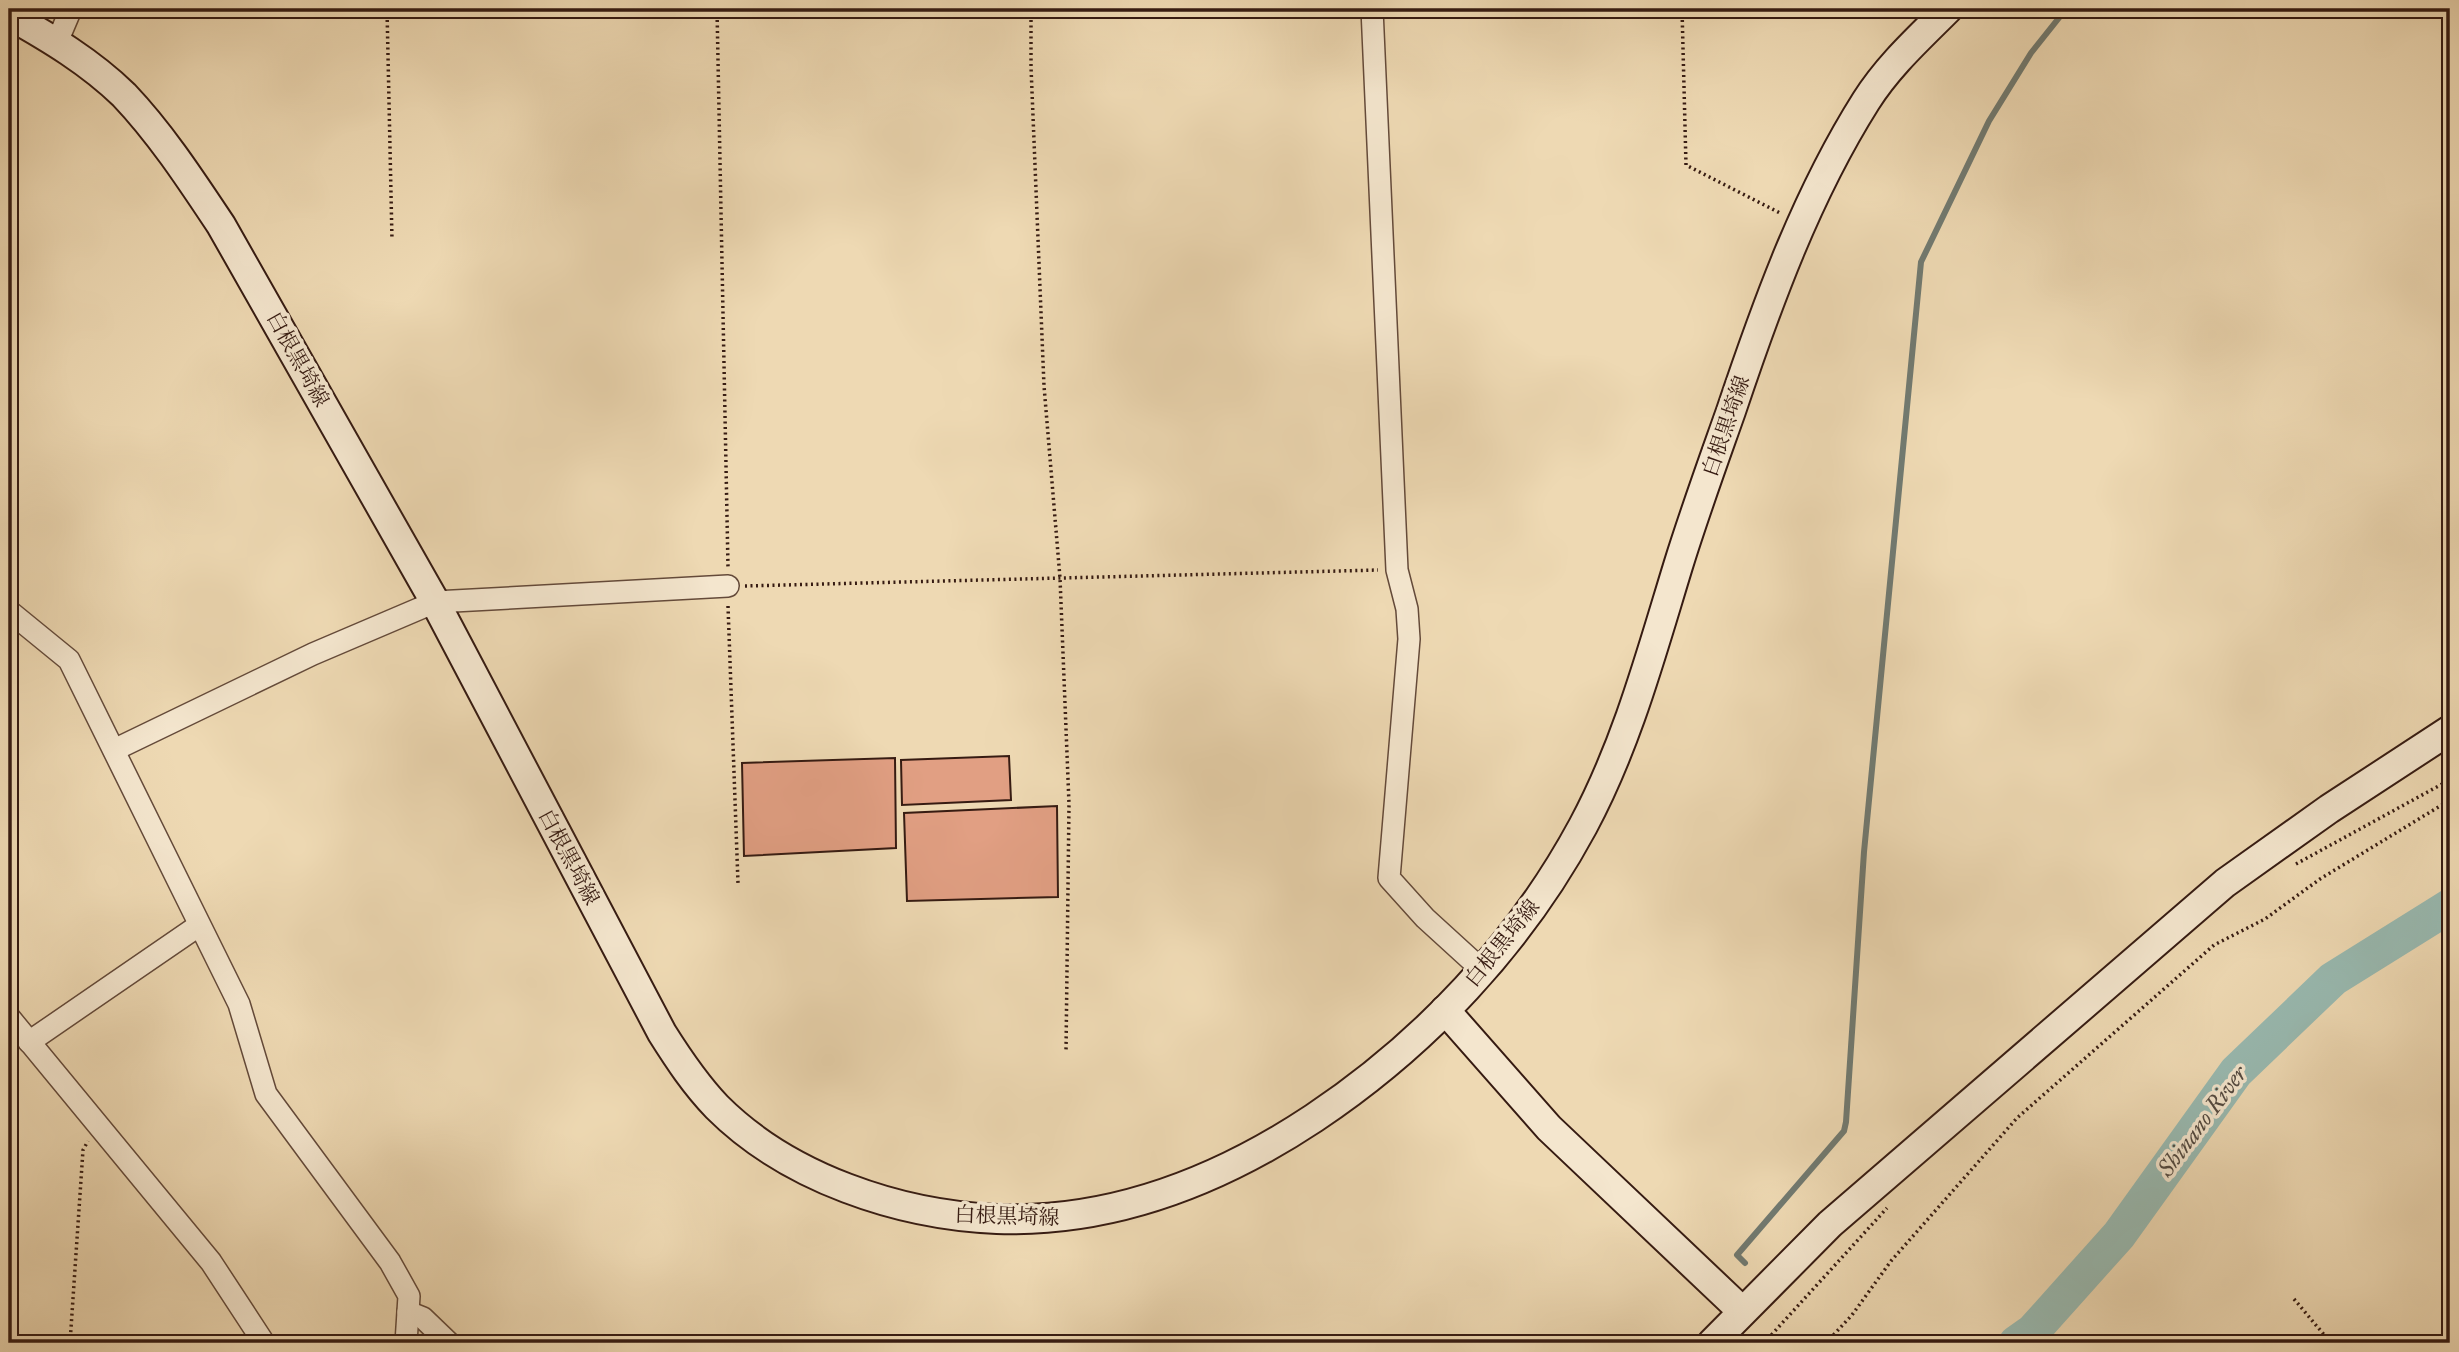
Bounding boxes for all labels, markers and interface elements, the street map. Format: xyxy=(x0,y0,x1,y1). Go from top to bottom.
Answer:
street label: 白根黒埼線 xyxy=(261,307,335,411)
street label: 白根黒埼線 xyxy=(1697,372,1755,480)
street label: 白根黒埼線 xyxy=(533,805,605,909)
street label: 白根黒埼線 xyxy=(1459,894,1545,992)
water label: Shinano River xyxy=(2151,1059,2254,1183)
street label: 白根黒埼線 xyxy=(954,1201,1060,1231)

